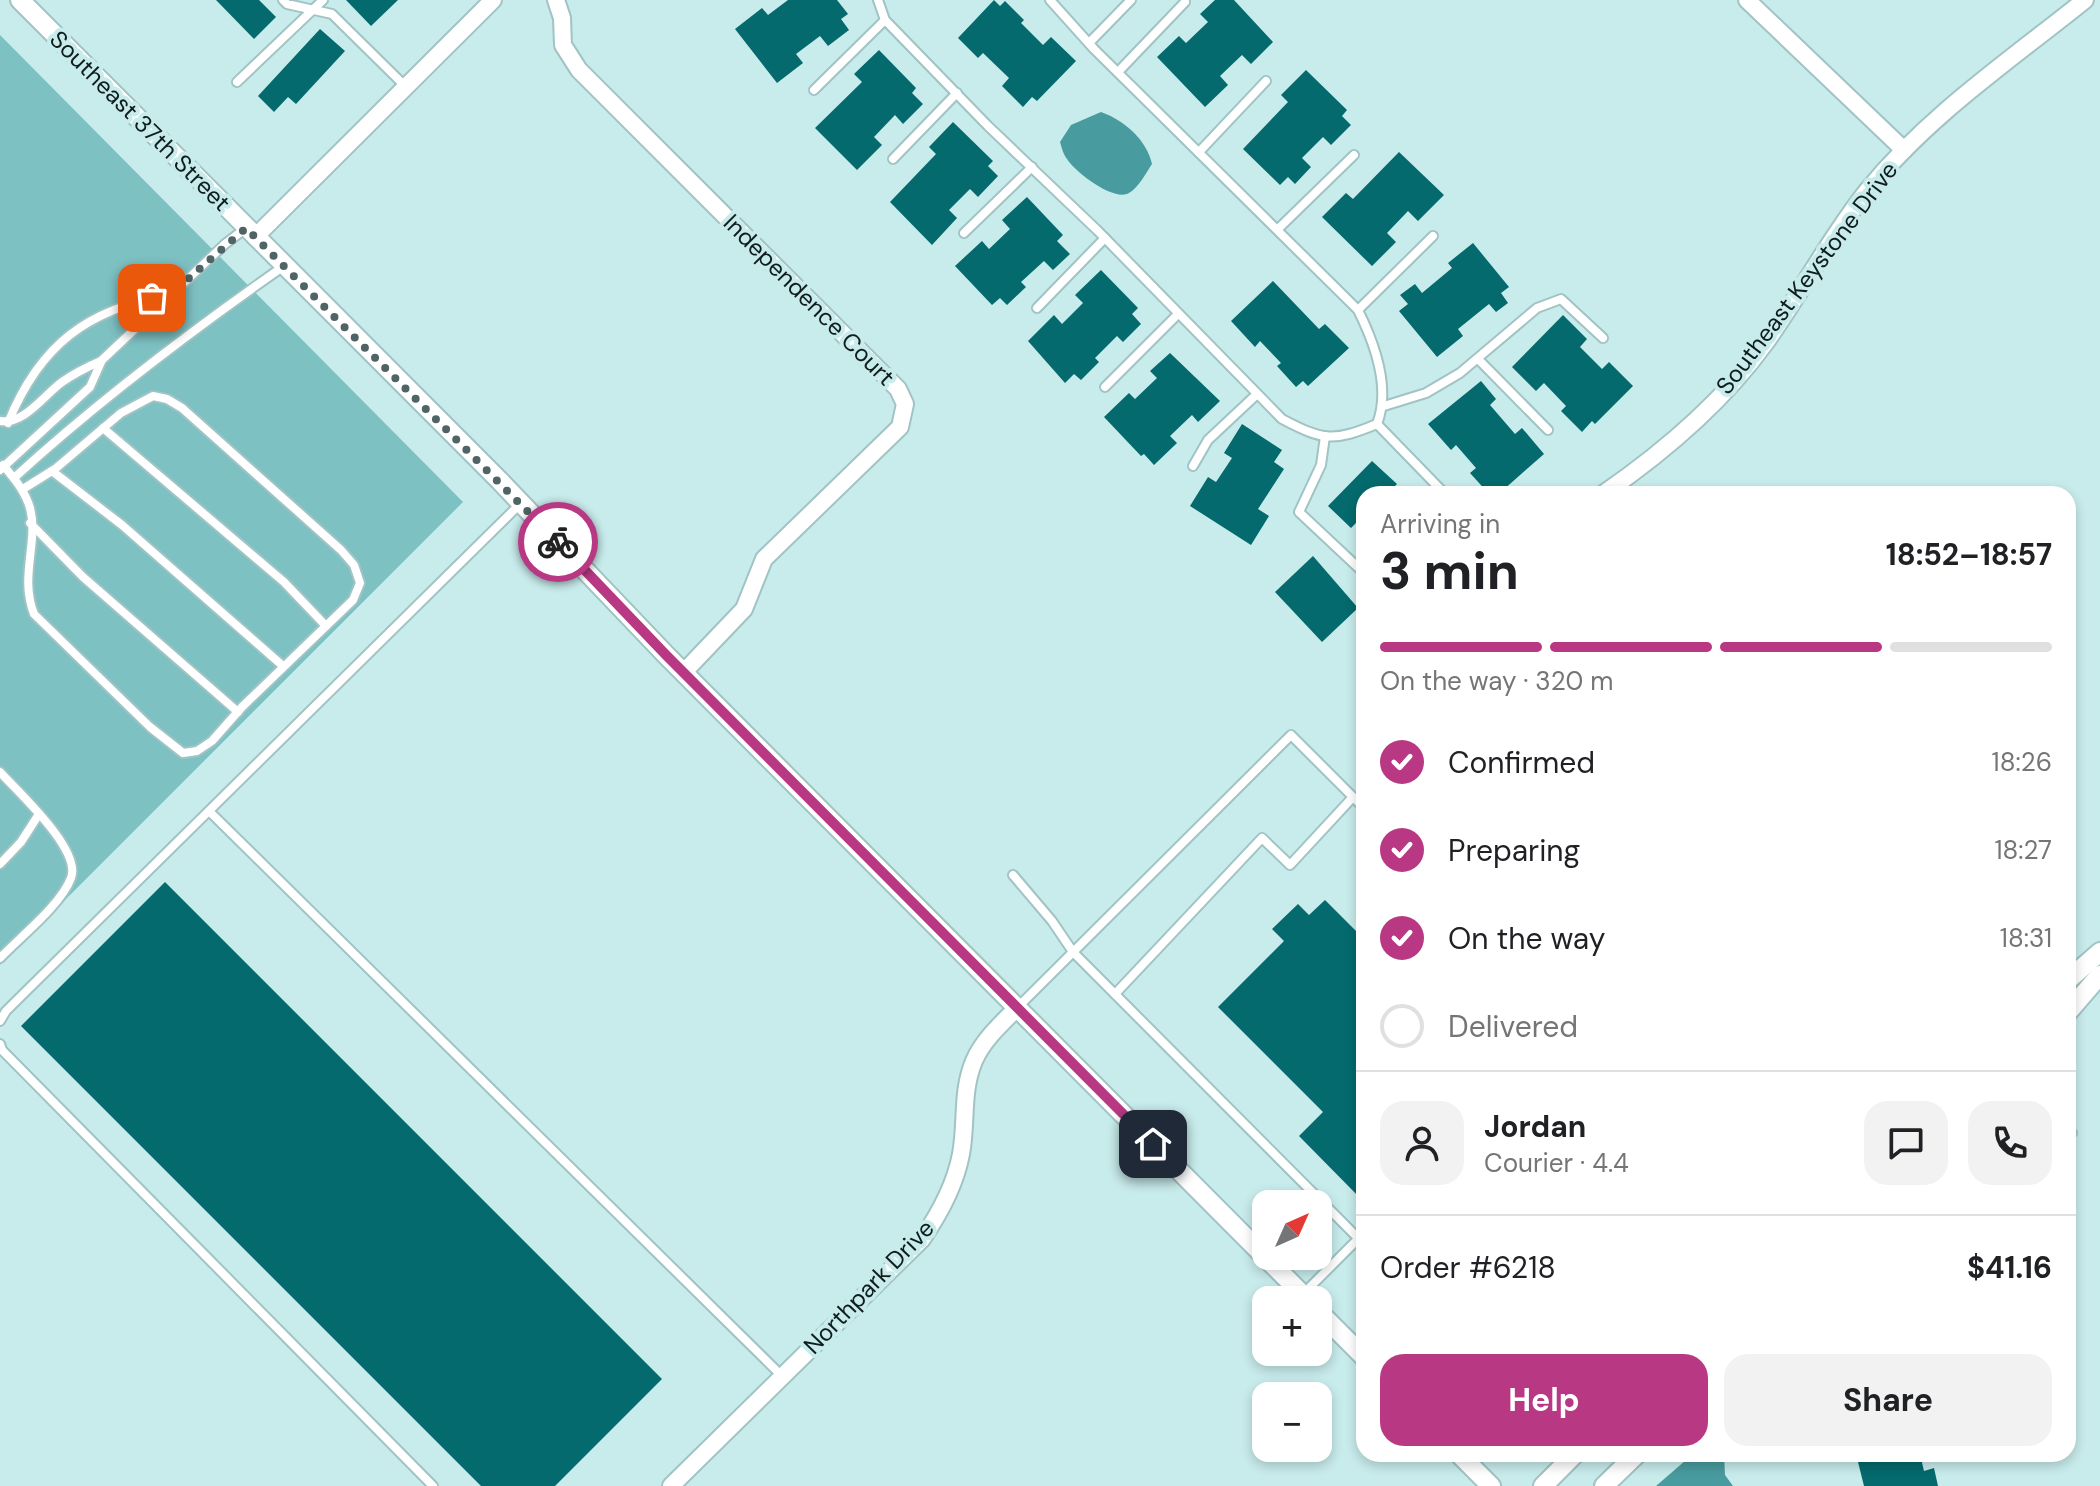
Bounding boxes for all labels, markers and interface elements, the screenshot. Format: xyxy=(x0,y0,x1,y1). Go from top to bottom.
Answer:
street label: Southeast 37th Street xyxy=(43,24,237,218)
street label: Southeast Keystone Drive xyxy=(1709,155,1904,400)
street label: Independence Court xyxy=(717,207,902,392)
pin xyxy=(118,264,186,332)
icon: bag xyxy=(130,276,174,320)
courier xyxy=(518,502,598,582)
text: Arriving in xyxy=(1380,507,1500,541)
icon: bike xyxy=(536,520,580,564)
text: 18:52–18:57 xyxy=(1886,535,2052,574)
text: 3 min xyxy=(1380,537,1519,605)
text: On the way · 320 m xyxy=(1380,664,1613,698)
icon: check xyxy=(1380,740,1424,784)
text: Confirmed xyxy=(1448,743,1595,782)
text: 18:26 xyxy=(1992,745,2052,779)
icon: check xyxy=(1380,828,1424,872)
text: Preparing xyxy=(1448,831,1580,870)
text: 18:27 xyxy=(1994,833,2052,867)
icon: check xyxy=(1380,916,1424,960)
text: On the way xyxy=(1448,919,1605,958)
text: 18:31 xyxy=(2000,921,2052,955)
text: Delivered xyxy=(1448,1007,1578,1046)
button: person xyxy=(1380,1101,1464,1185)
button: chat xyxy=(1864,1101,1948,1185)
button: phone xyxy=(1968,1101,2052,1185)
text: Jordan xyxy=(1484,1107,1586,1146)
pin xyxy=(1119,1110,1187,1178)
icon: home xyxy=(1131,1122,1175,1166)
text: Courier · 4.4 xyxy=(1484,1146,1629,1180)
north arrow xyxy=(1252,1190,1332,1270)
map controls xyxy=(1252,1190,1332,1462)
street label: Northpark Drive xyxy=(797,1213,941,1360)
text: Order #6218 xyxy=(1380,1248,1556,1287)
text: $41.16 xyxy=(1967,1248,2052,1287)
button: + xyxy=(1252,1286,1332,1366)
button: Help xyxy=(1380,1354,1708,1446)
button: Share xyxy=(1724,1354,2052,1446)
button: − xyxy=(1252,1382,1332,1462)

